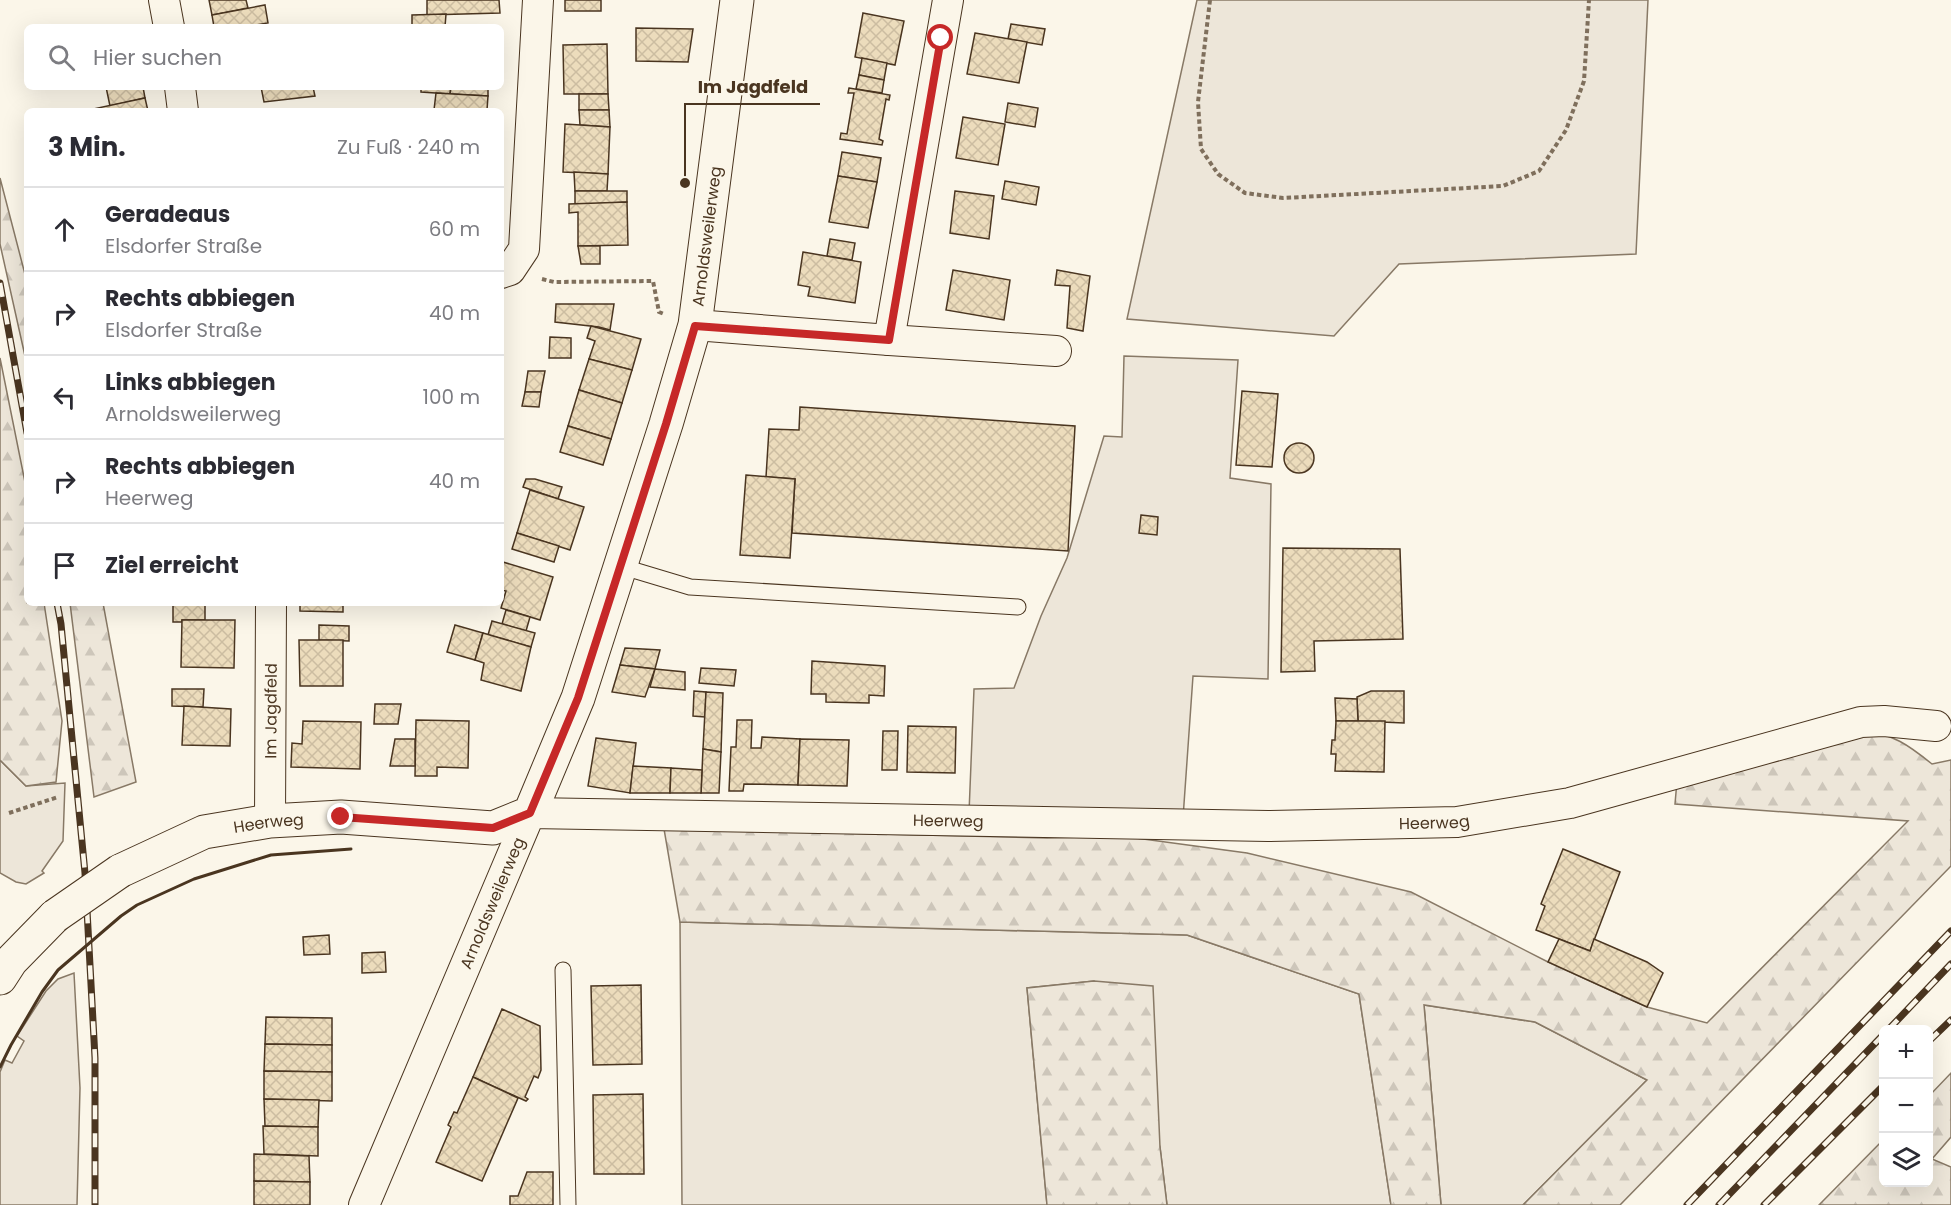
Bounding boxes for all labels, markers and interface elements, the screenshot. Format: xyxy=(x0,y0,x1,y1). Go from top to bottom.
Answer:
search box xyxy=(24,24,504,90)
route start xyxy=(927,24,953,50)
icon: search xyxy=(45,41,78,74)
text: Hier suchen xyxy=(93,42,222,73)
callout: Im Jagdfeld xyxy=(685,68,820,104)
text: Im Jagdfeld xyxy=(698,74,808,99)
text: 3 Min. xyxy=(48,129,126,165)
text: Zu Fuß · 240 m xyxy=(337,133,480,161)
street label: Arnoldsweilerweg xyxy=(687,165,727,308)
text: Geradeaus xyxy=(105,199,230,230)
icon: ahead xyxy=(48,213,81,246)
text: 60 m xyxy=(429,215,480,243)
text: Elsdorfer Straße xyxy=(105,232,262,260)
text: Rechts abbiegen xyxy=(105,283,295,314)
icon: right xyxy=(48,297,81,330)
text: 40 m xyxy=(429,299,480,327)
text: Elsdorfer Straße xyxy=(105,316,262,344)
text: Links abbiegen xyxy=(105,367,276,398)
icon: left xyxy=(48,381,81,414)
text: 100 m xyxy=(423,383,480,411)
text: Arnoldsweilerweg xyxy=(105,400,281,428)
text: Rechts abbiegen xyxy=(105,451,295,482)
icon: right xyxy=(48,465,81,498)
text: 40 m xyxy=(429,467,480,495)
text: Heerweg xyxy=(105,484,193,512)
icon: arrive xyxy=(48,549,81,582)
text: Ziel erreicht xyxy=(105,550,239,581)
street label: Im Jagdfeld xyxy=(259,663,283,759)
route end xyxy=(327,803,353,829)
street label: Heerweg xyxy=(232,808,304,839)
street label: Heerweg xyxy=(913,809,984,833)
street label: Heerweg xyxy=(1399,809,1471,835)
street label: Arnoldsweilerweg xyxy=(454,834,530,973)
map controls xyxy=(1879,1025,1933,1187)
button: + xyxy=(1879,1025,1933,1079)
button: − xyxy=(1879,1079,1933,1133)
button: layers xyxy=(1879,1133,1933,1187)

